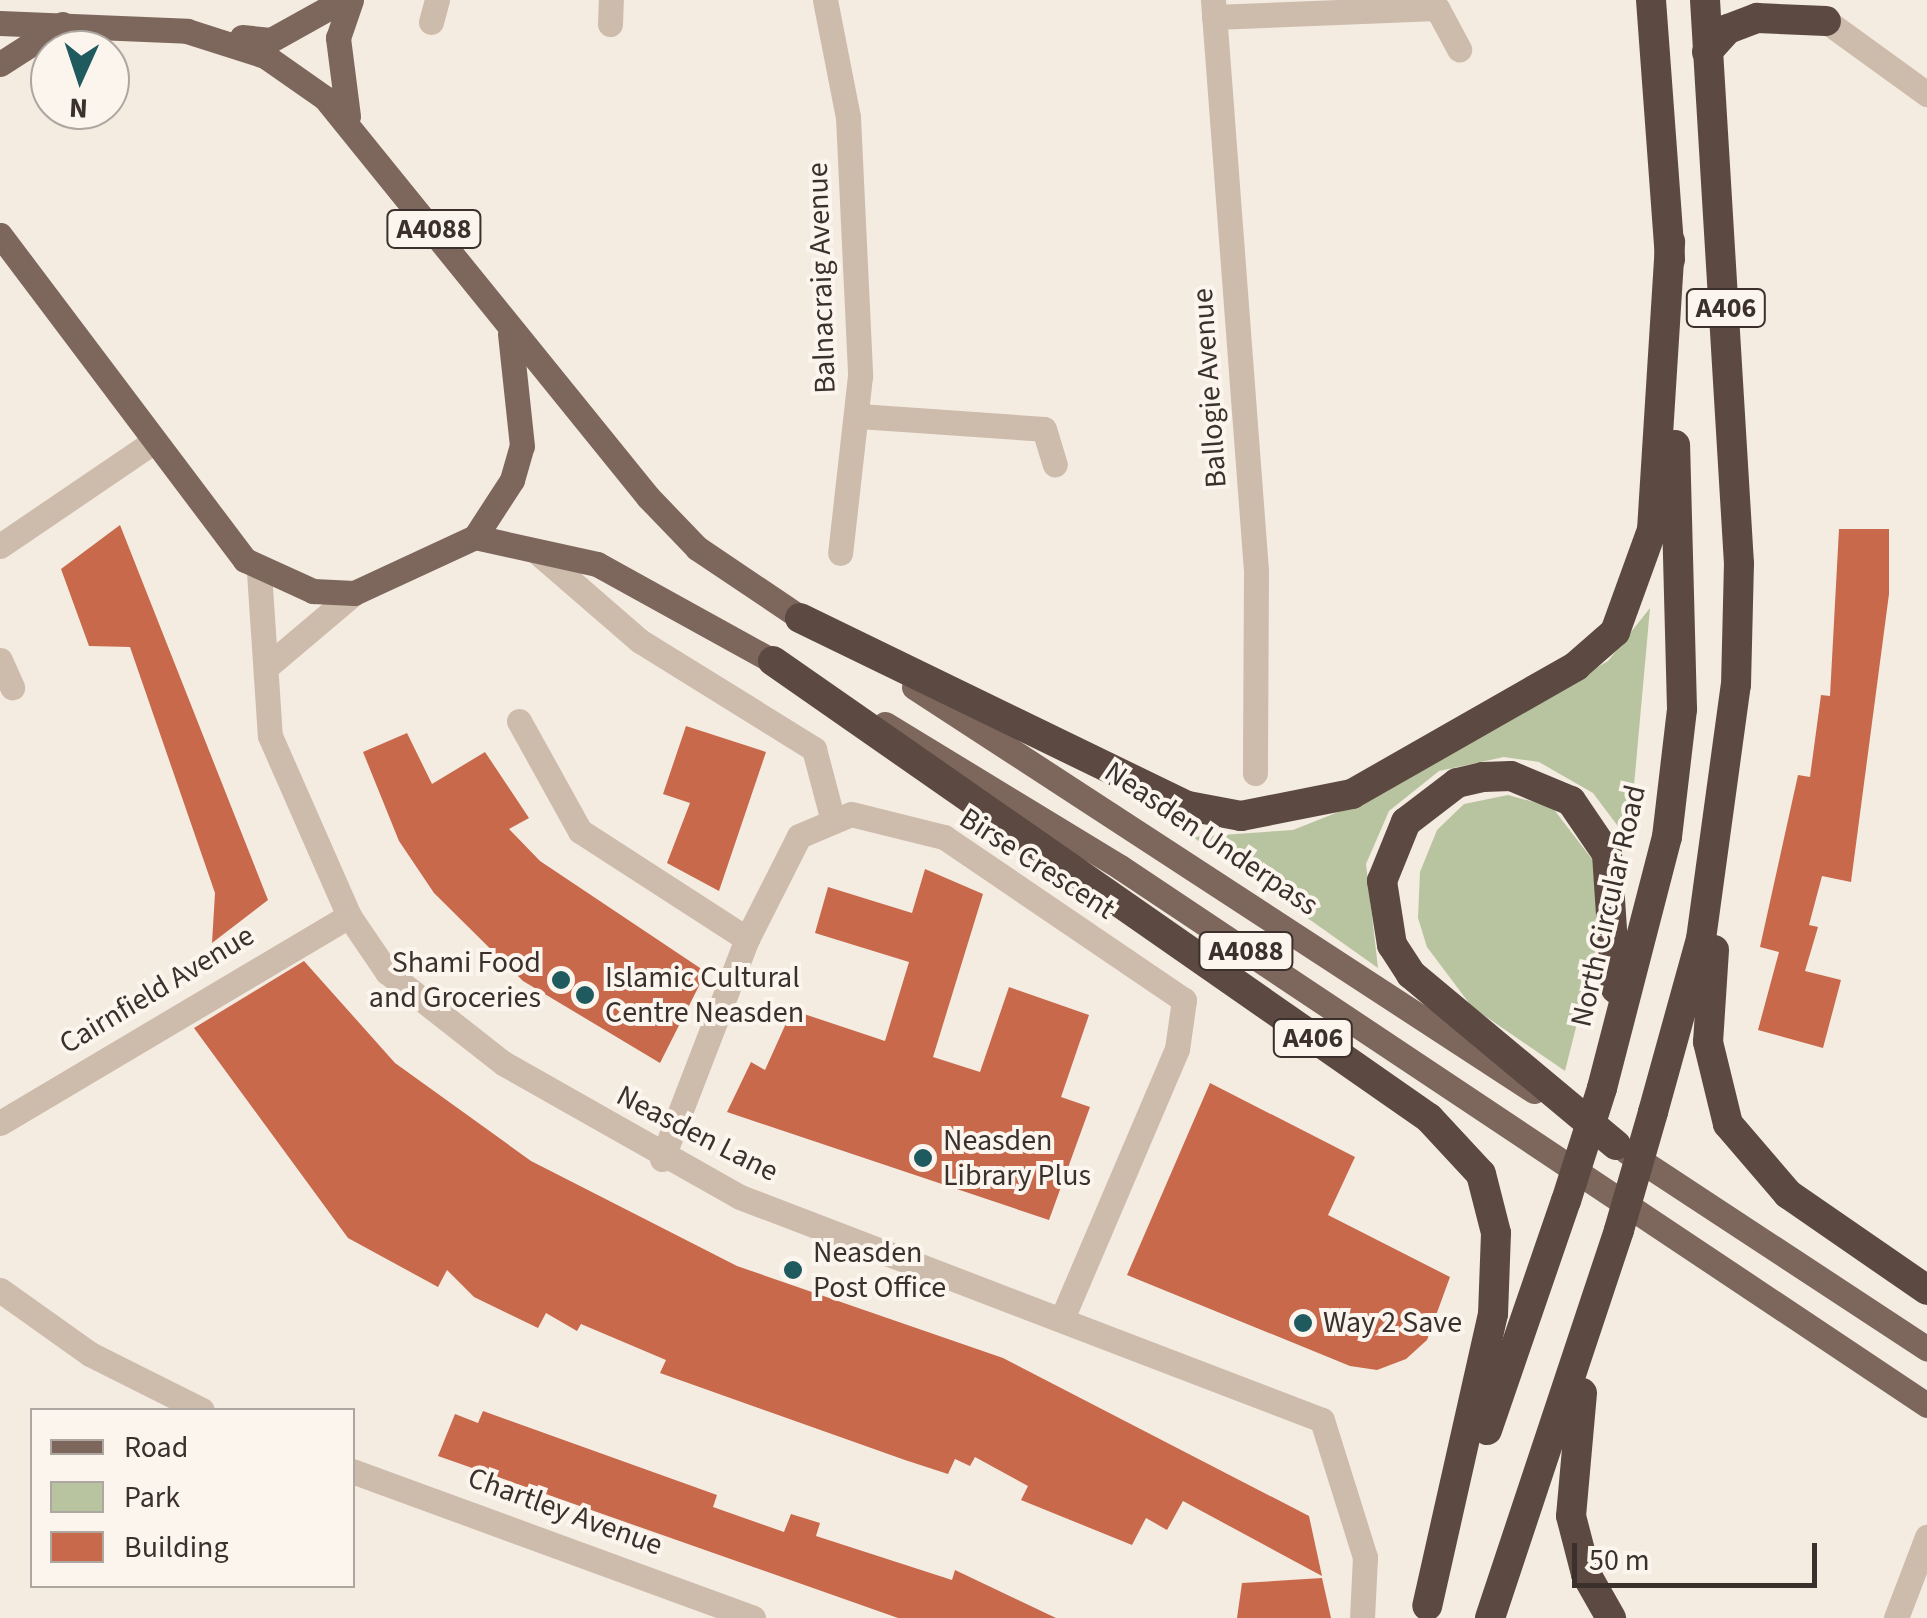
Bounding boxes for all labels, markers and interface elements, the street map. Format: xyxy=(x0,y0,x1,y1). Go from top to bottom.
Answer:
north arrow xyxy=(30,30,130,130)
text: N xyxy=(68,88,89,128)
street label: Balnacraig Avenue xyxy=(800,162,844,394)
road number: A4088 xyxy=(384,206,484,252)
road number: A406 xyxy=(1684,285,1768,331)
street label: Ballogie Avenue xyxy=(1185,287,1235,489)
street label: Neasden Underpass xyxy=(1097,754,1325,924)
street label: North Circular Road xyxy=(1564,782,1654,1030)
street label: Birse Crescent xyxy=(953,800,1121,928)
street label: Cairnfield Avenue xyxy=(53,918,261,1062)
road number: A4088 xyxy=(1196,928,1296,974)
place label: Shami Food and Groceries xyxy=(369,945,541,1016)
place label: Islamic Cultural Centre Neasden xyxy=(605,960,804,1030)
marker: Shami Food and Groceries xyxy=(550,969,572,991)
marker: Islamic Cultural Centre Neasden xyxy=(574,984,596,1006)
road number: A406 xyxy=(1270,1015,1356,1061)
street label: Neasden Lane xyxy=(610,1078,784,1190)
place label: Neasden Library Plus xyxy=(943,1123,1091,1194)
marker: Neasden Library Plus xyxy=(912,1147,934,1169)
place label: Neasden Post Office xyxy=(813,1235,946,1306)
marker: Neasden Post Office xyxy=(782,1259,804,1281)
place label: Way 2 Save xyxy=(1323,1305,1462,1341)
marker: Way 2 Save xyxy=(1292,1312,1314,1334)
legend xyxy=(30,1408,355,1588)
text: Road xyxy=(124,1426,188,1469)
street label: Chartley Avenue xyxy=(463,1460,667,1564)
text: Park xyxy=(124,1476,180,1519)
scale bar xyxy=(1577,1523,1822,1585)
text: Building xyxy=(124,1526,229,1569)
text: 50 m xyxy=(1589,1539,1650,1582)

